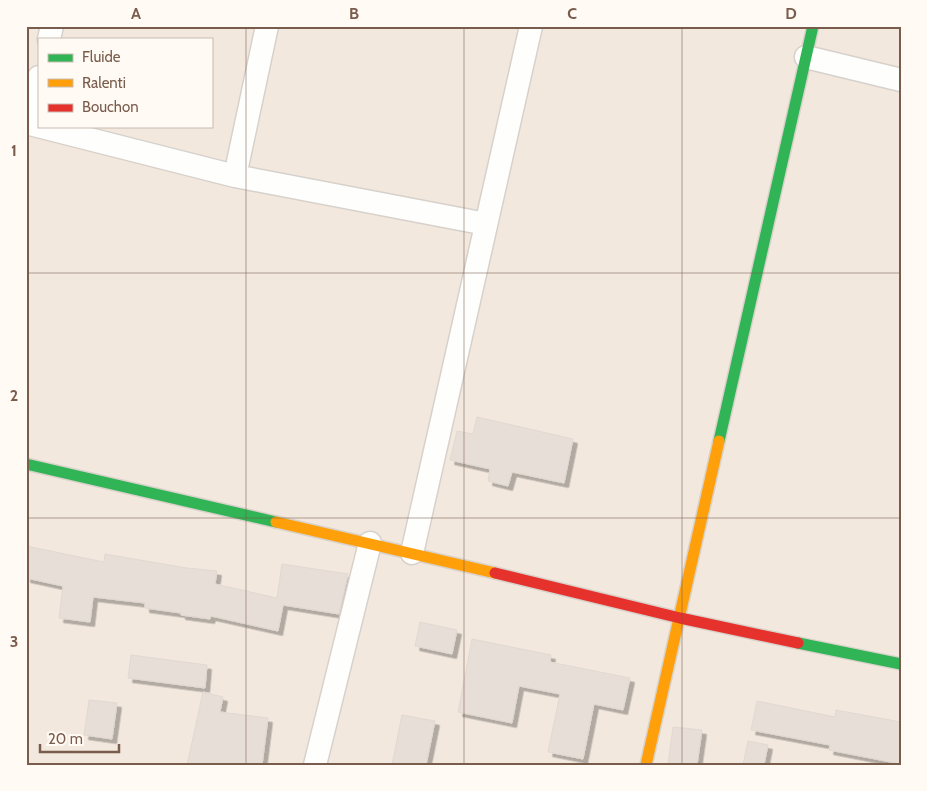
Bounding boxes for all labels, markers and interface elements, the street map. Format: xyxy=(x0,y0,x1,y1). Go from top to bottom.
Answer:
text: A xyxy=(131,4,141,23)
text: B xyxy=(349,4,359,23)
text: C xyxy=(567,4,577,23)
text: D xyxy=(785,4,797,23)
legend xyxy=(38,38,212,128)
text: Fluide xyxy=(82,48,121,66)
text: Ralenti xyxy=(82,74,126,92)
text: Bouchon xyxy=(82,98,139,116)
text: 1 xyxy=(11,141,17,160)
text: 2 xyxy=(10,386,18,405)
text: 3 xyxy=(10,632,18,651)
scale bar xyxy=(40,721,119,753)
text: 20 m xyxy=(48,730,83,748)

